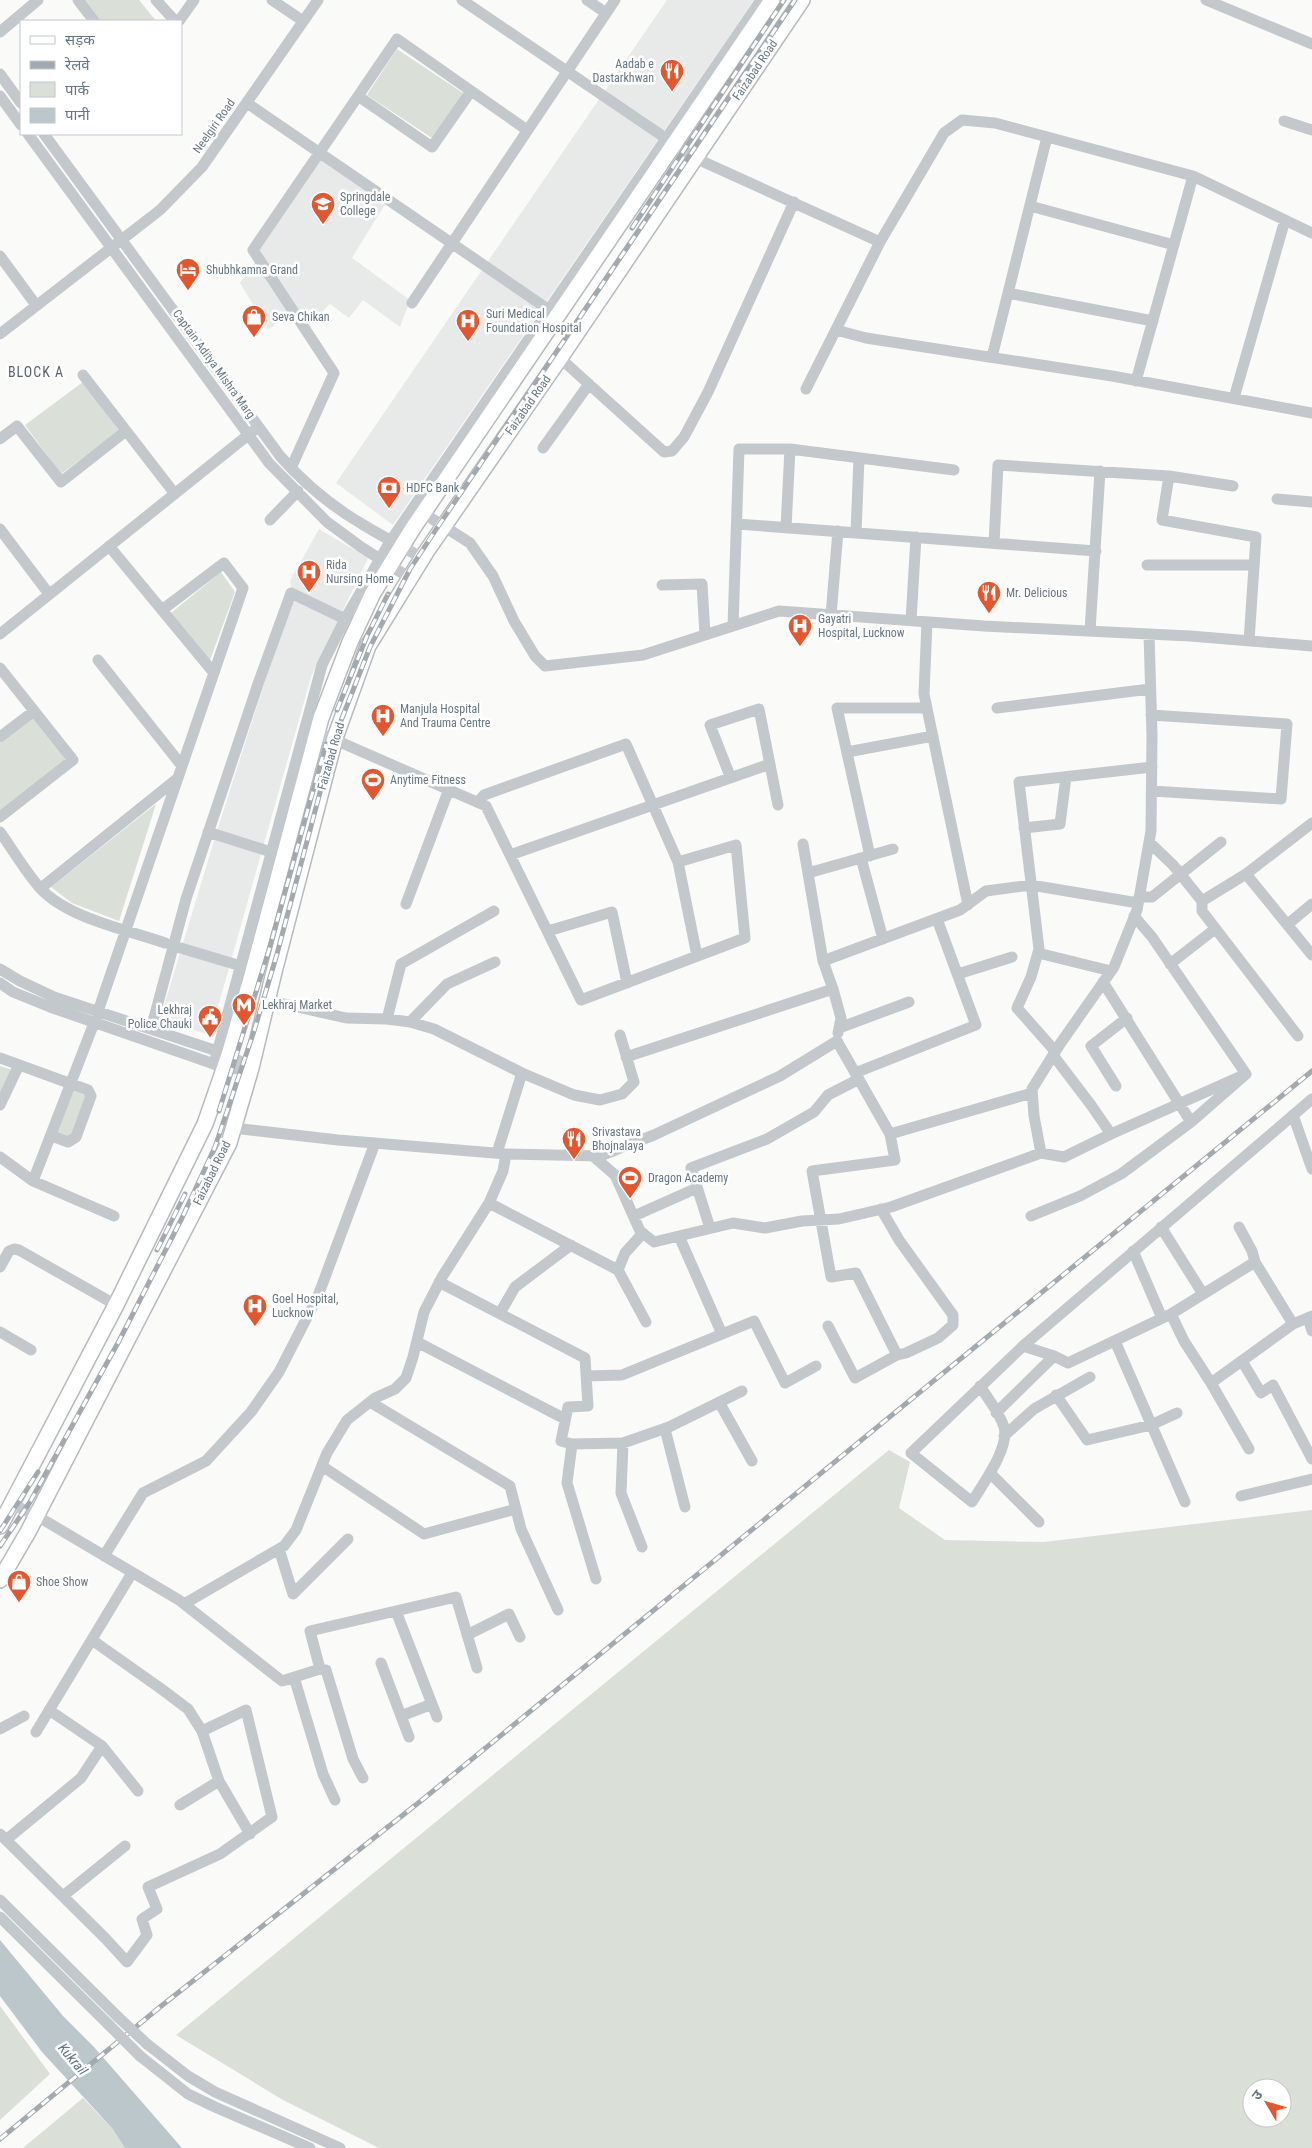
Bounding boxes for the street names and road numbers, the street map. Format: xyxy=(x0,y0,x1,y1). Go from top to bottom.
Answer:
street label: Faizabad Road xyxy=(730,37,780,103)
street label: Neelgiri Road xyxy=(190,96,238,156)
street label: Captain Aditya Mishra Marg xyxy=(170,307,258,421)
street label: Faizabad Road xyxy=(502,372,554,438)
street label: Faizabad Road xyxy=(315,721,347,791)
street label: Faizabad Road xyxy=(190,1139,234,1207)

